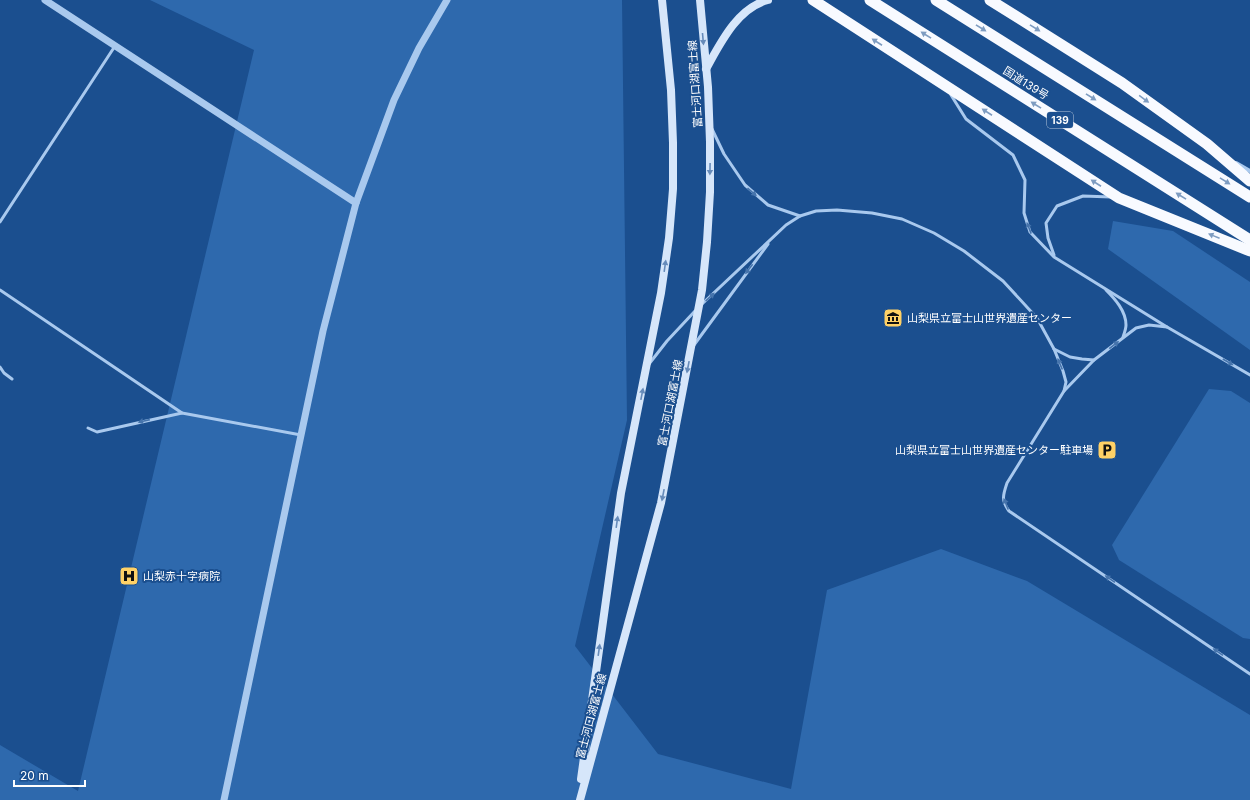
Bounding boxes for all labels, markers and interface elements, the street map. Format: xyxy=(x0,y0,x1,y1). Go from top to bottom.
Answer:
one-way arrow xyxy=(975,24,986,32)
one-way arrow xyxy=(1029,25,1041,32)
one-way arrow xyxy=(920,32,932,39)
one-way arrow xyxy=(700,33,707,45)
one-way arrow xyxy=(872,38,883,45)
street label: 富士河口湖富士線 xyxy=(685,40,705,128)
street label: 国道139号 xyxy=(1001,64,1051,102)
one-way arrow xyxy=(1086,93,1096,101)
one-way arrow xyxy=(1139,95,1149,103)
one-way arrow xyxy=(1030,101,1042,108)
one-way arrow xyxy=(981,108,992,116)
road number: 139 xyxy=(1047,112,1073,128)
one-way arrow xyxy=(707,163,713,176)
one-way arrow xyxy=(1220,177,1230,185)
one-way arrow xyxy=(1091,179,1101,187)
one-way arrow xyxy=(747,187,757,196)
one-way arrow xyxy=(1176,193,1187,200)
one-way arrow xyxy=(1025,221,1031,233)
one-way arrow xyxy=(1207,233,1219,239)
one-way arrow xyxy=(662,260,668,272)
one-way arrow xyxy=(745,264,753,275)
one-way arrow xyxy=(705,292,715,301)
museum icon: 山梨県立富士山世界遺産センター xyxy=(882,307,904,329)
place label: 山梨県立富士山世界遺産センター xyxy=(907,311,1072,325)
one-way arrow xyxy=(1108,340,1119,349)
street label: 富士河口湖富士線 xyxy=(655,358,685,448)
one-way arrow xyxy=(1057,358,1063,370)
one-way arrow xyxy=(1222,359,1234,366)
one-way arrow xyxy=(684,361,690,373)
one-way arrow xyxy=(639,388,645,400)
one-way arrow xyxy=(138,419,150,425)
parking icon: 山梨県立富士山世界遺産センター駐車場 xyxy=(1096,439,1118,461)
place label: 山梨県立富士山世界遺産センター駐車場 xyxy=(895,443,1093,457)
one-way arrow xyxy=(660,488,666,501)
one-way arrow xyxy=(1002,498,1009,510)
one-way arrow xyxy=(614,516,620,528)
hospital icon: 山梨赤十字病院 xyxy=(118,565,140,587)
place label: 山梨赤十字病院 xyxy=(143,569,220,583)
one-way arrow xyxy=(1105,575,1115,583)
one-way arrow xyxy=(596,644,602,657)
one-way arrow xyxy=(1212,648,1223,656)
street label: 富士河口湖富士線 xyxy=(573,672,609,760)
scale bar xyxy=(14,762,85,788)
text: 20 m xyxy=(20,768,49,783)

